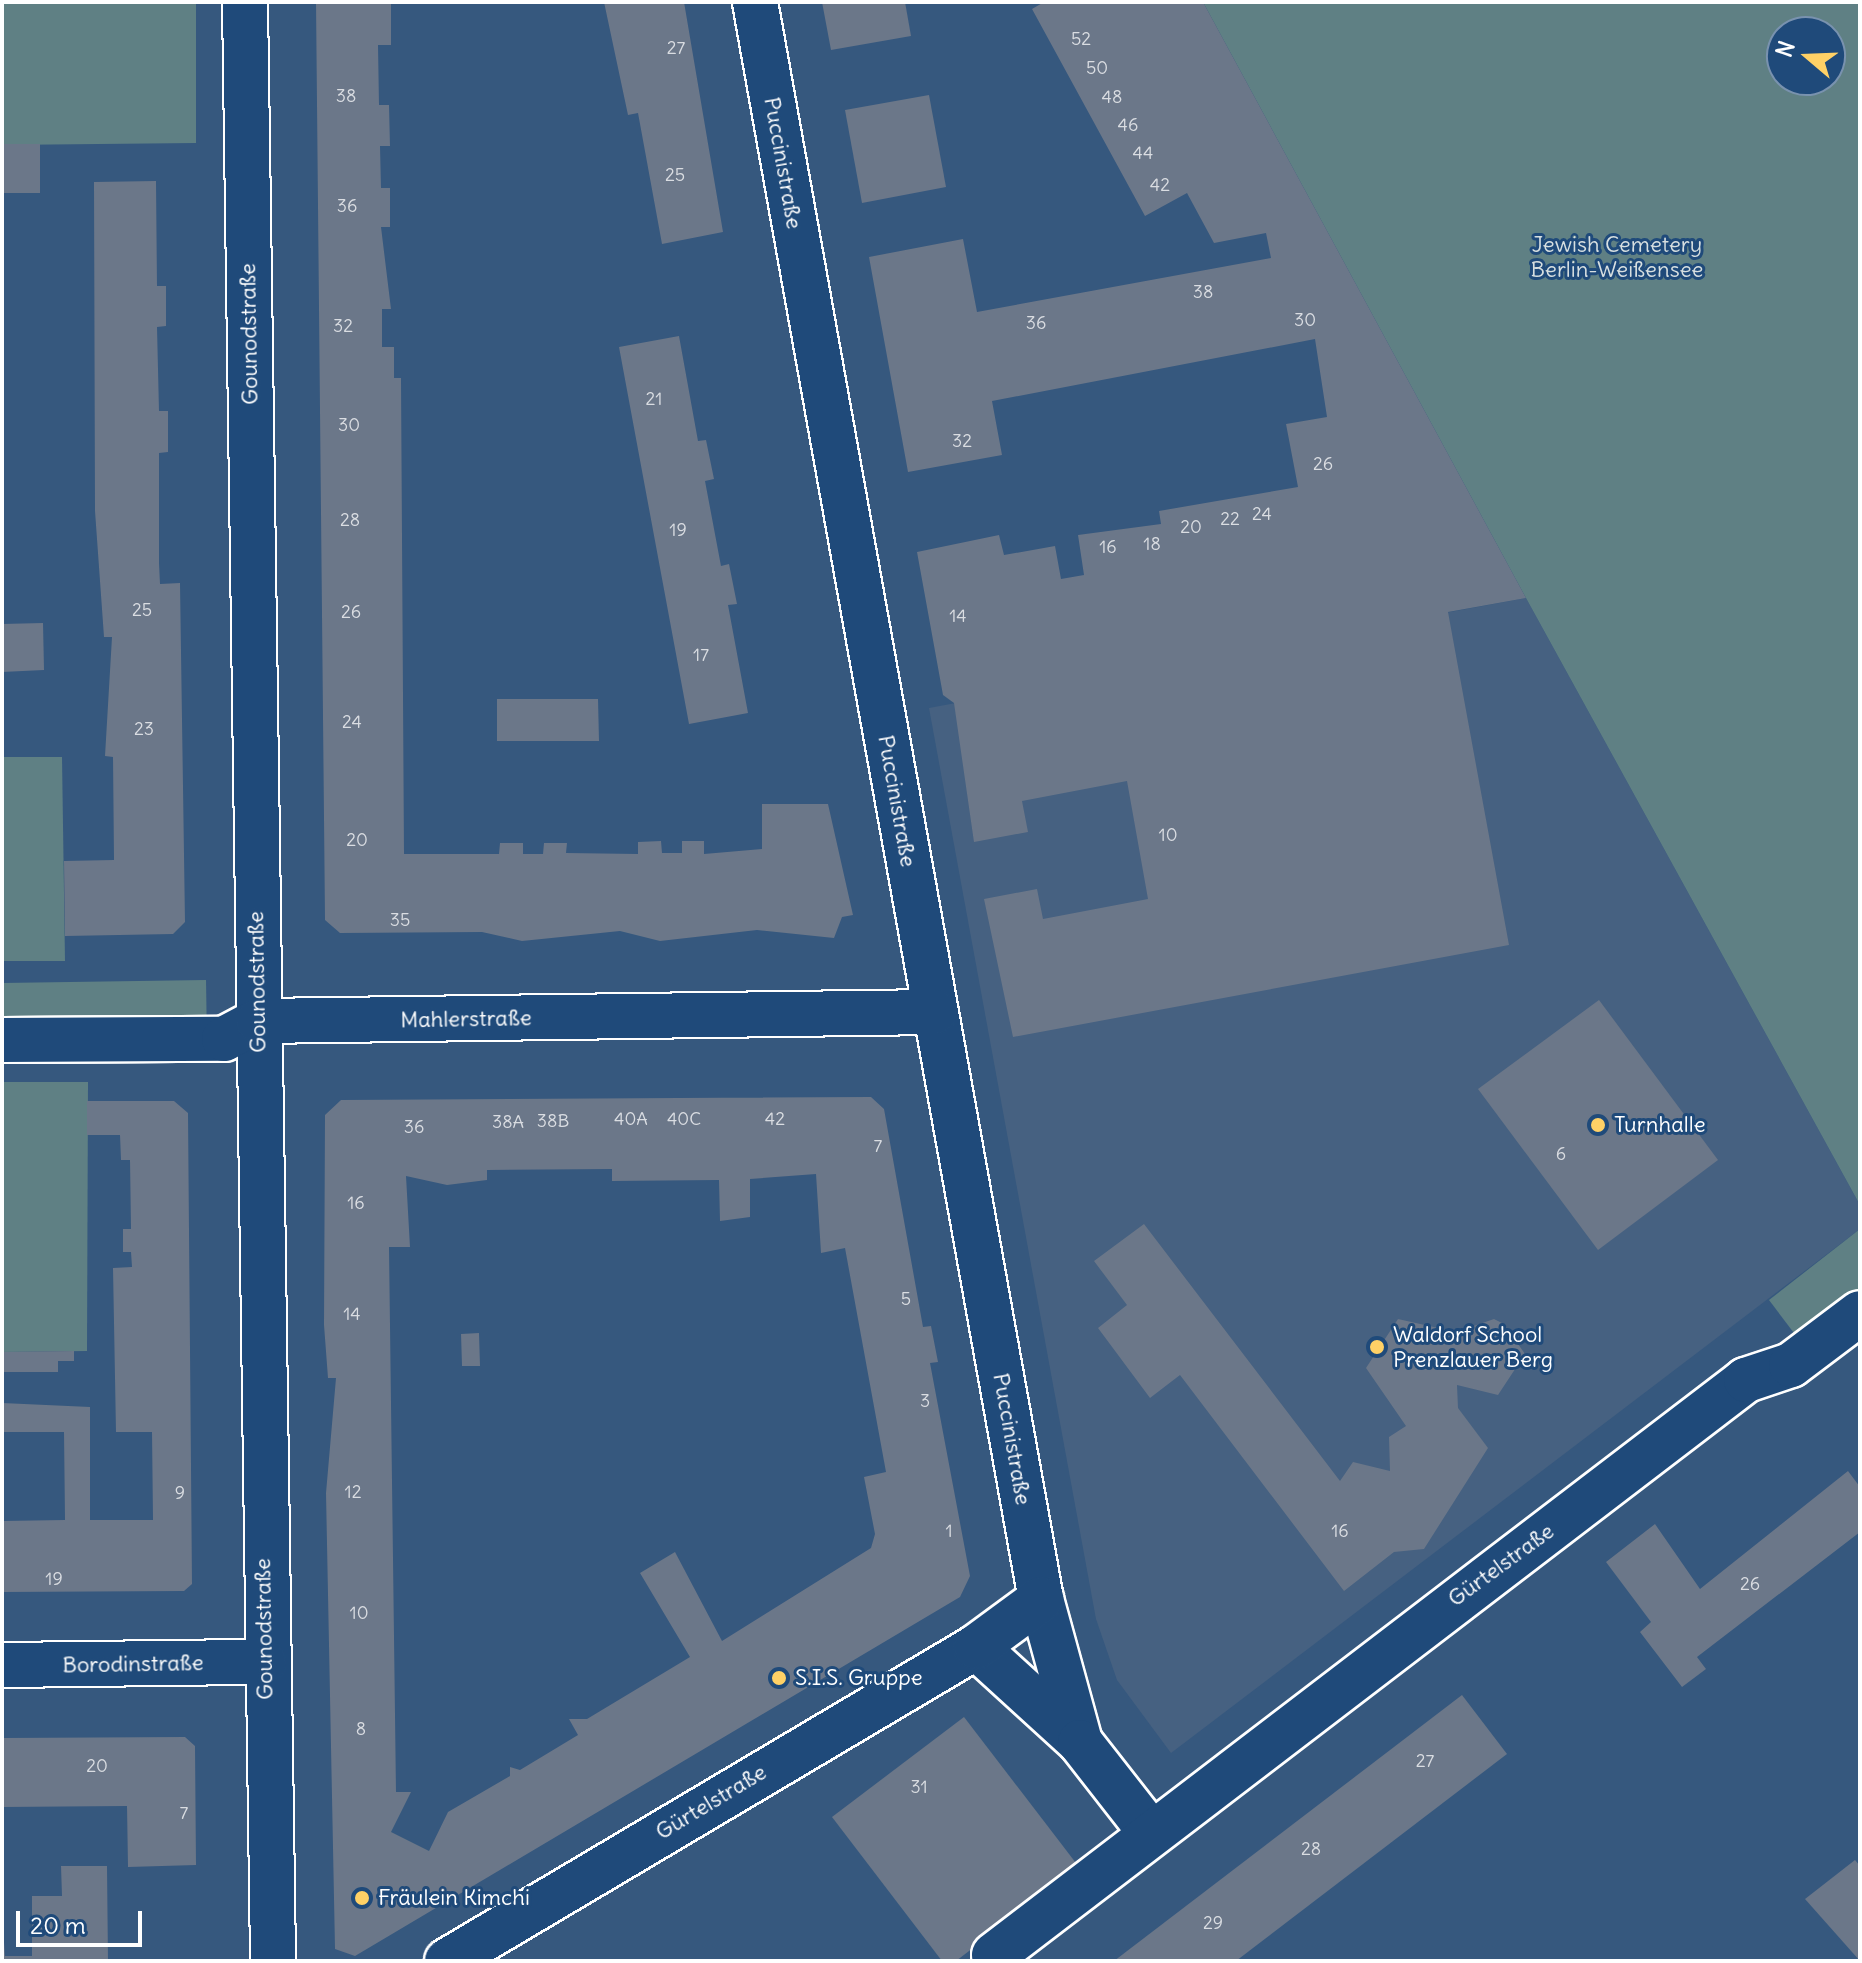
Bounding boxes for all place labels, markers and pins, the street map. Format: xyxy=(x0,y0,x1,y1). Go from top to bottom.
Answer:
place label: Turnhalle xyxy=(1614,1112,1705,1138)
marker: Turnhalle xyxy=(1589,1116,1607,1134)
place label: Waldorf School Prenzlauer Berg xyxy=(1393,1321,1553,1372)
marker: Waldorf School Prenzlauer Berg xyxy=(1368,1338,1386,1356)
place label: S.I.S. Gruppe xyxy=(795,1665,923,1691)
marker: S.I.S. Gruppe xyxy=(770,1669,788,1687)
place label: Fräulein Kimchi xyxy=(378,1885,530,1911)
marker: Fräulein Kimchi xyxy=(353,1889,371,1907)

